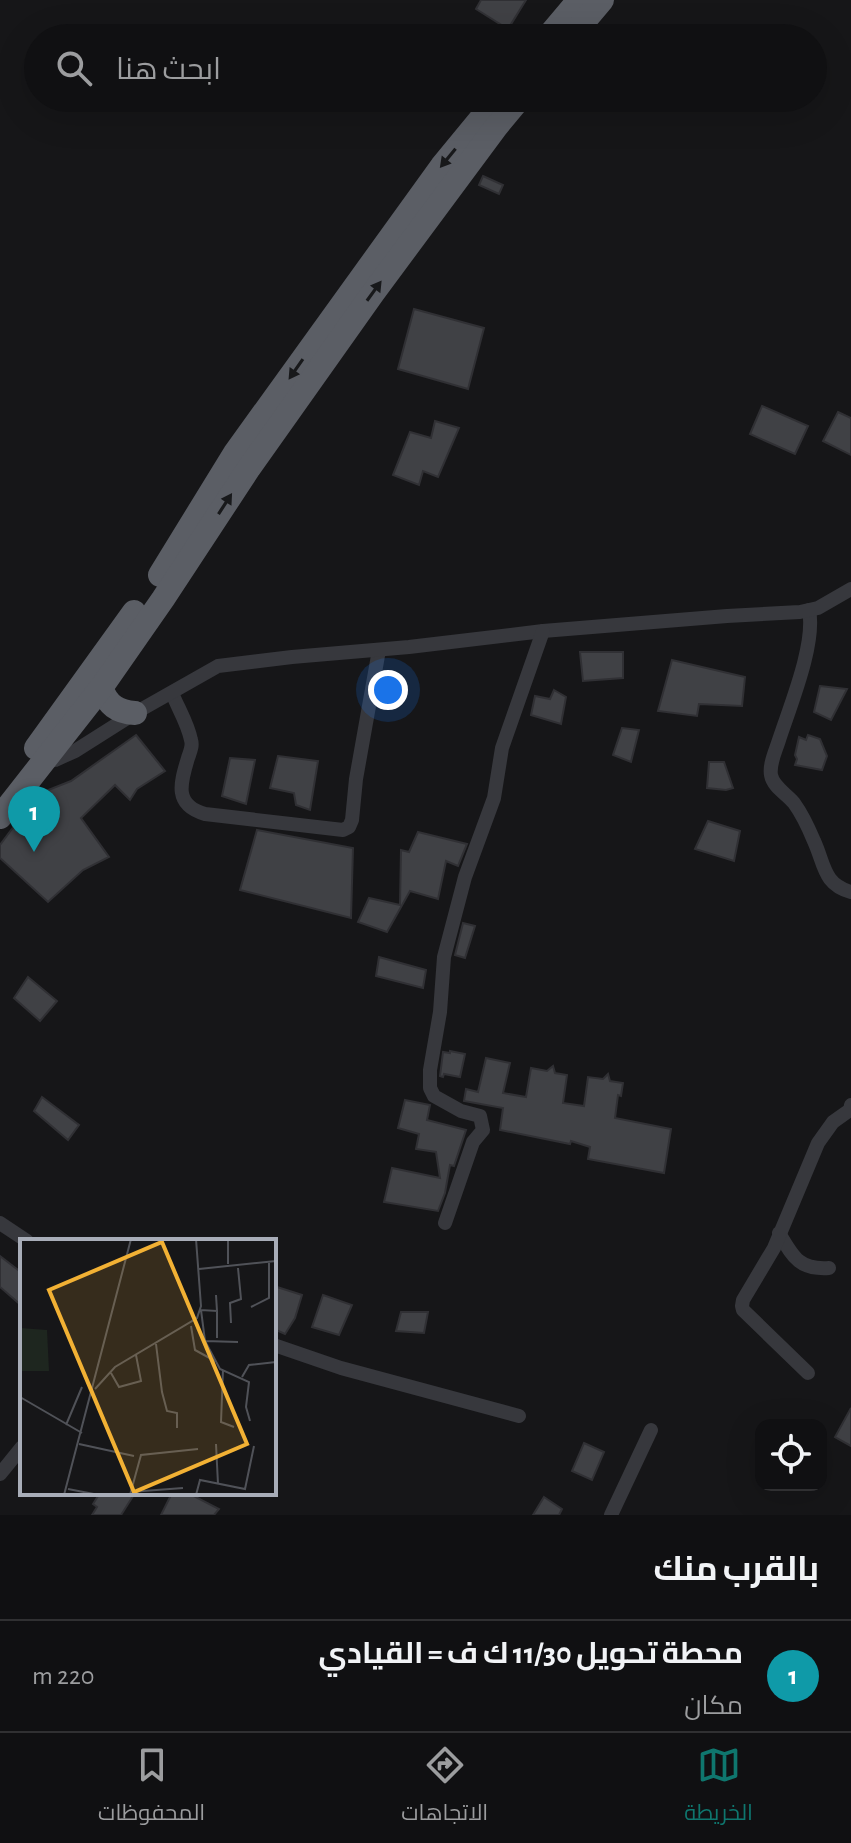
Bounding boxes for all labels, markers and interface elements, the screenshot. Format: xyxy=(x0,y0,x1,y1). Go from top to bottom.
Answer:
search box xyxy=(24,24,827,112)
icon: search xyxy=(52,46,96,90)
text: ابحث هنا xyxy=(116,55,221,85)
one-way arrow xyxy=(440,148,457,168)
one-way arrow xyxy=(366,281,382,302)
one-way arrow xyxy=(288,358,304,379)
one-way arrow xyxy=(218,494,233,515)
your location xyxy=(368,670,408,710)
pin: 1 xyxy=(8,786,60,852)
inset map xyxy=(20,1239,276,1495)
map controls xyxy=(755,1419,827,1491)
button: locate xyxy=(755,1419,827,1491)
text: بالقرب منك xyxy=(653,1553,819,1587)
text: محطة تحويل 11/30 ك ف = القيادي xyxy=(319,1639,743,1669)
text: 220 m xyxy=(32,1663,95,1689)
text: 1 xyxy=(788,1663,798,1689)
text: مكان xyxy=(684,1693,743,1719)
tab: المحفوظات xyxy=(98,1743,205,1833)
tab: الاتجاهات xyxy=(401,1743,488,1833)
tab: الخريطة xyxy=(684,1743,753,1833)

